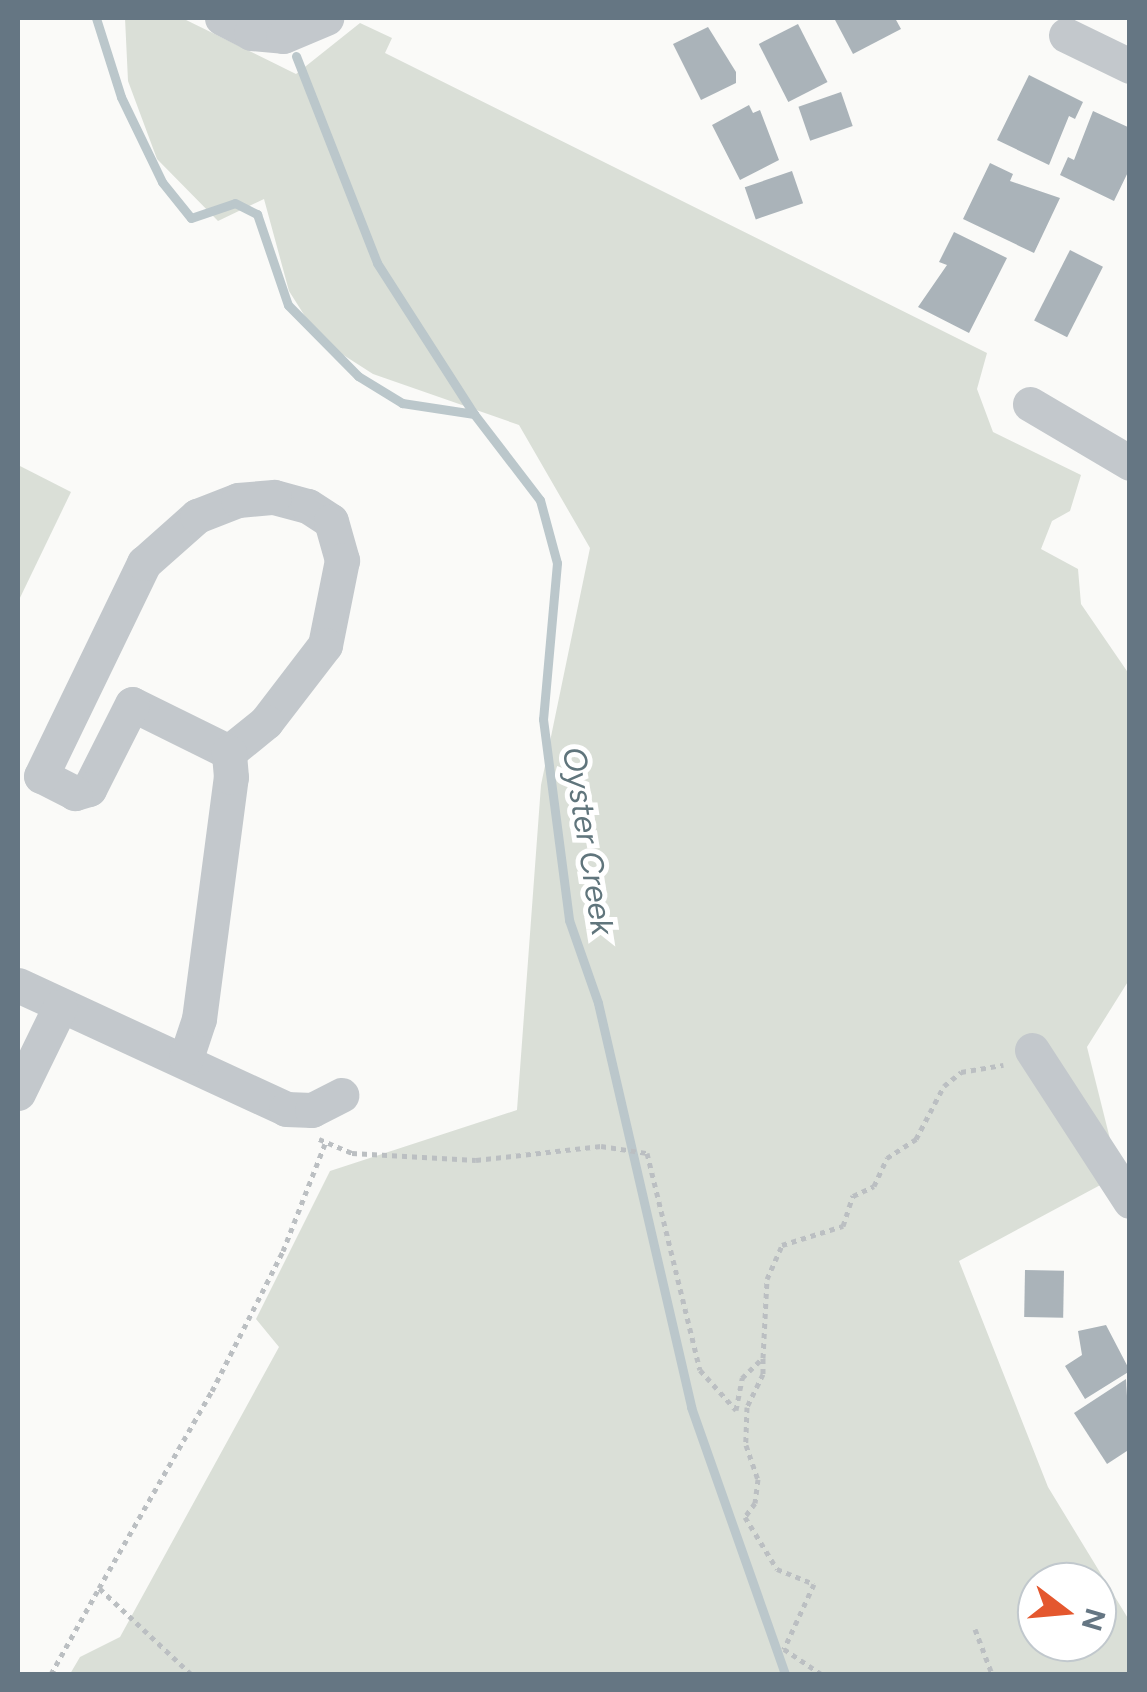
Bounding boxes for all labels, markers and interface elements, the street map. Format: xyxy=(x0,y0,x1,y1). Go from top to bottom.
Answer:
water label: Oyster Creek xyxy=(554,744,622,938)
north arrow xyxy=(1017,1562,1117,1662)
text: N xyxy=(1075,1605,1113,1635)

